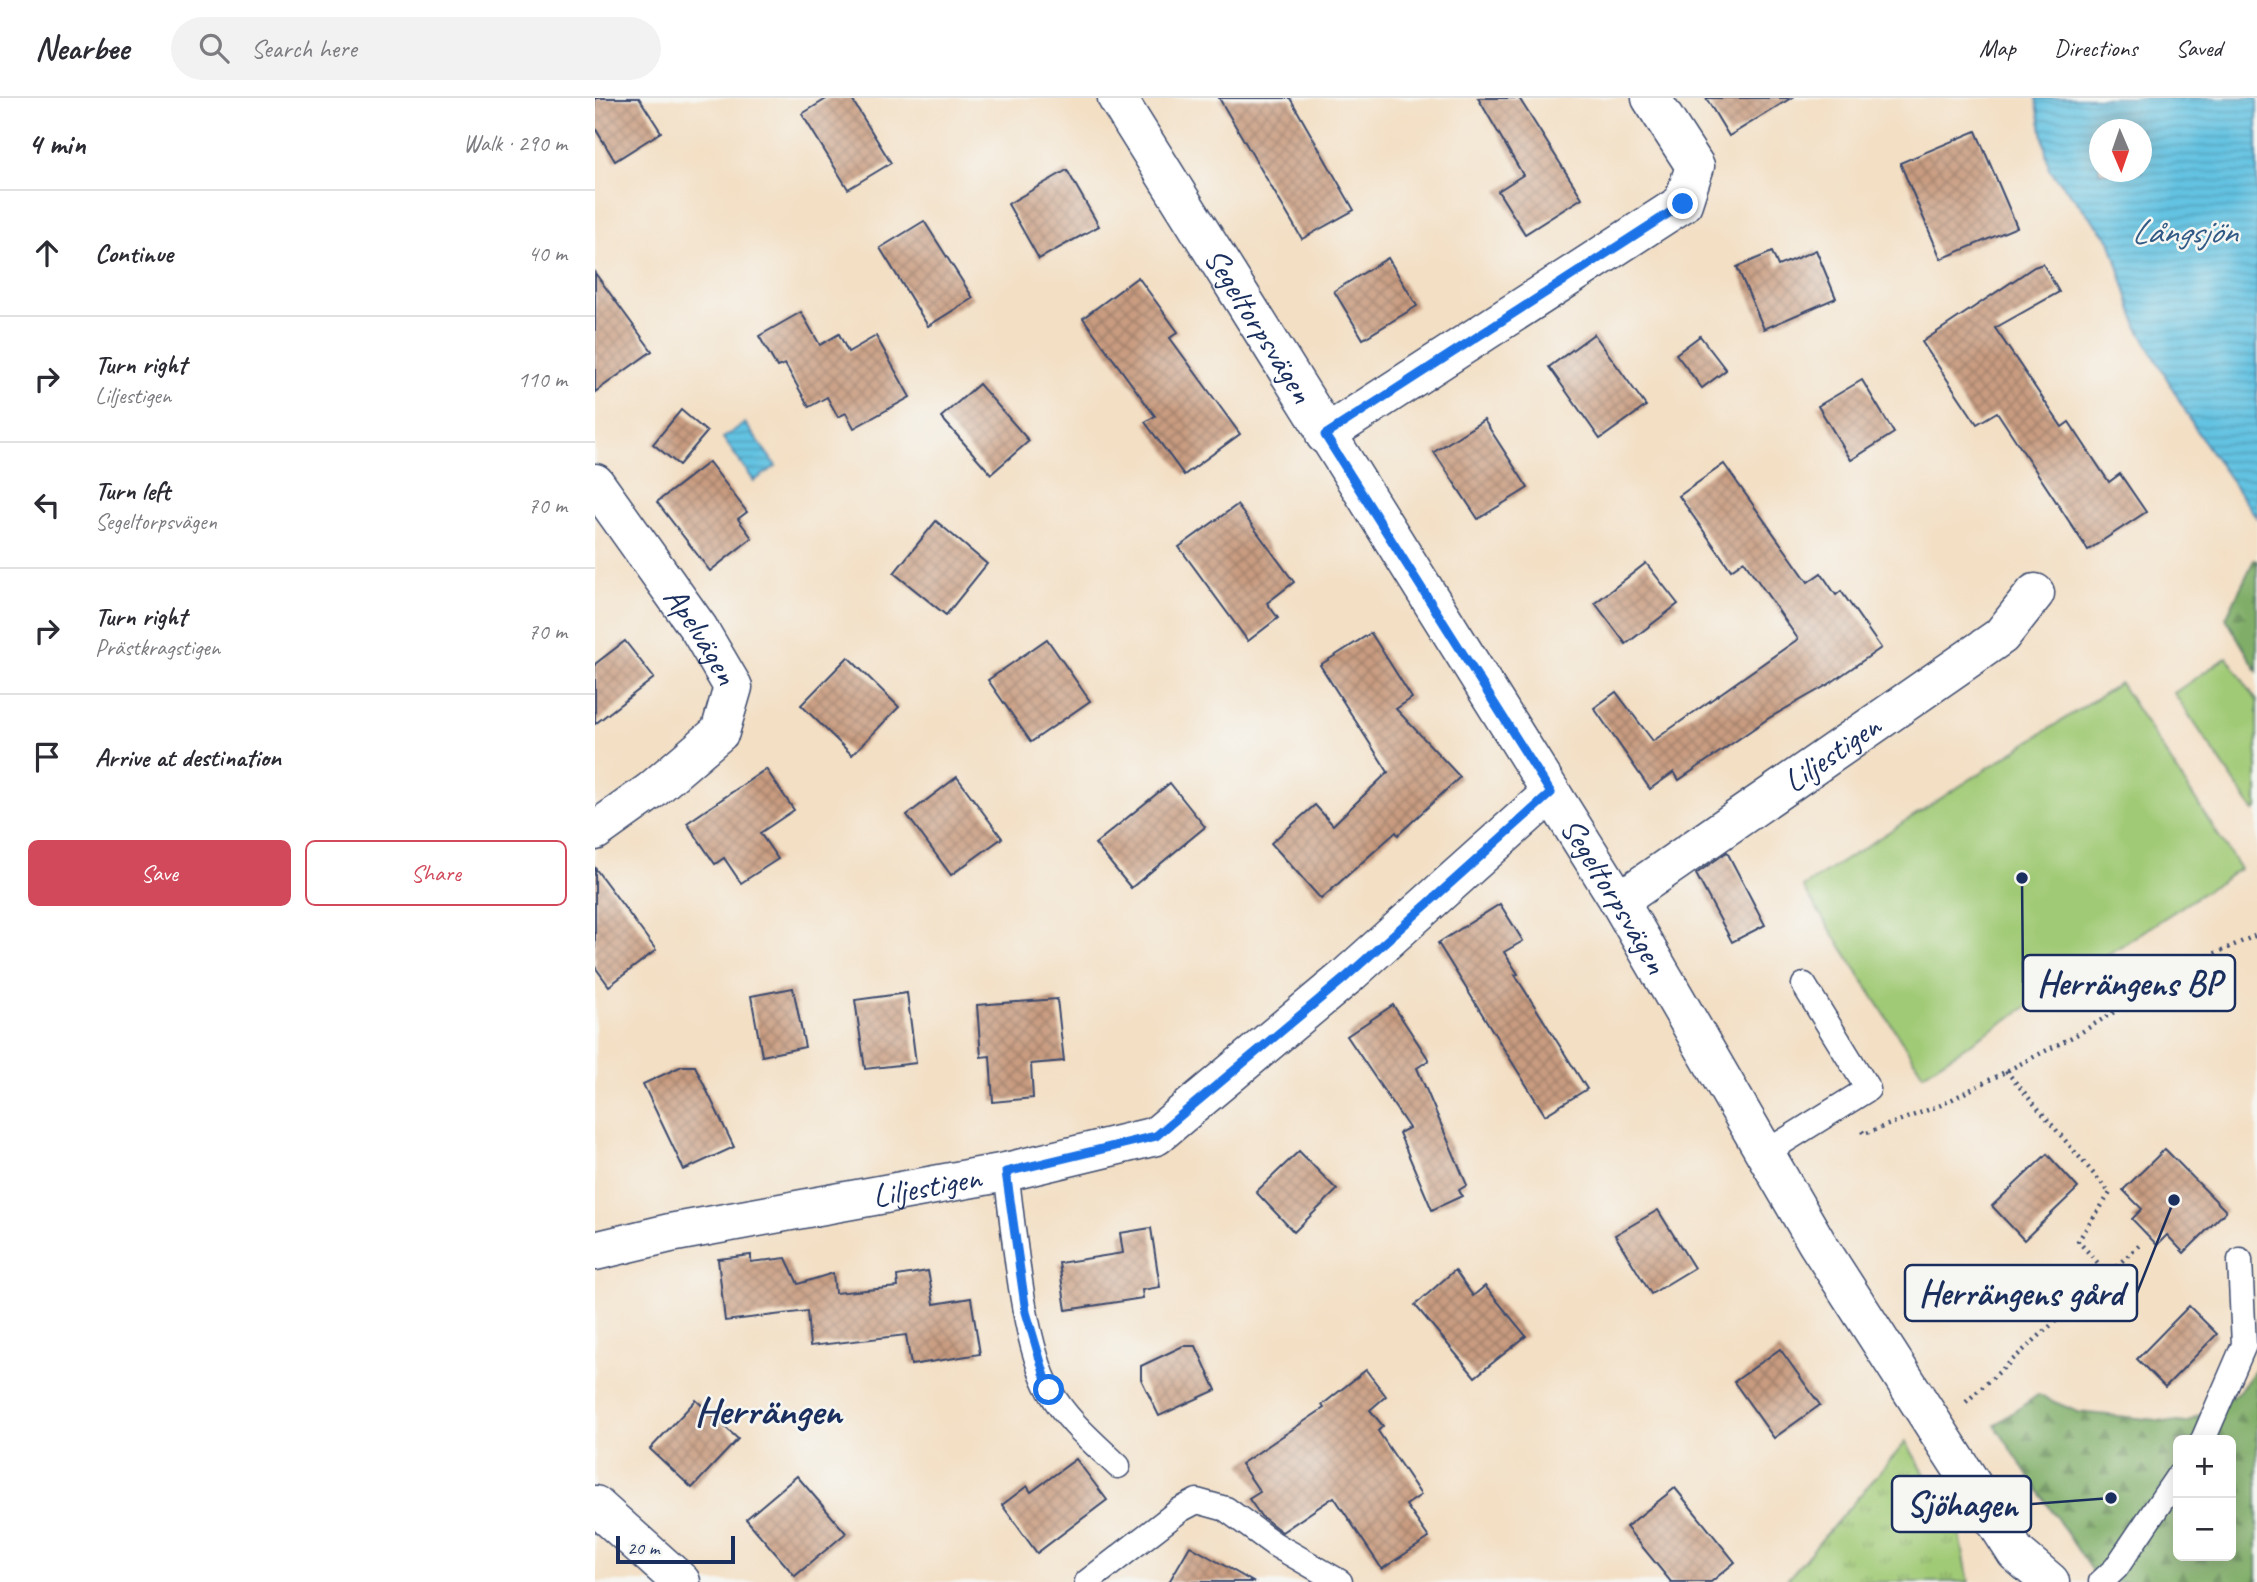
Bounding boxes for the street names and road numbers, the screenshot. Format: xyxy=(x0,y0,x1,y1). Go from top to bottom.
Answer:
street label: Segeltorpsvägen xyxy=(1195,240,1323,411)
street label: Apelvägen xyxy=(654,578,748,692)
street label: Liljestigen xyxy=(1775,704,1890,802)
street label: Segeltorpsvägen xyxy=(1551,810,1678,981)
street label: Liljestigen xyxy=(869,1156,986,1217)

